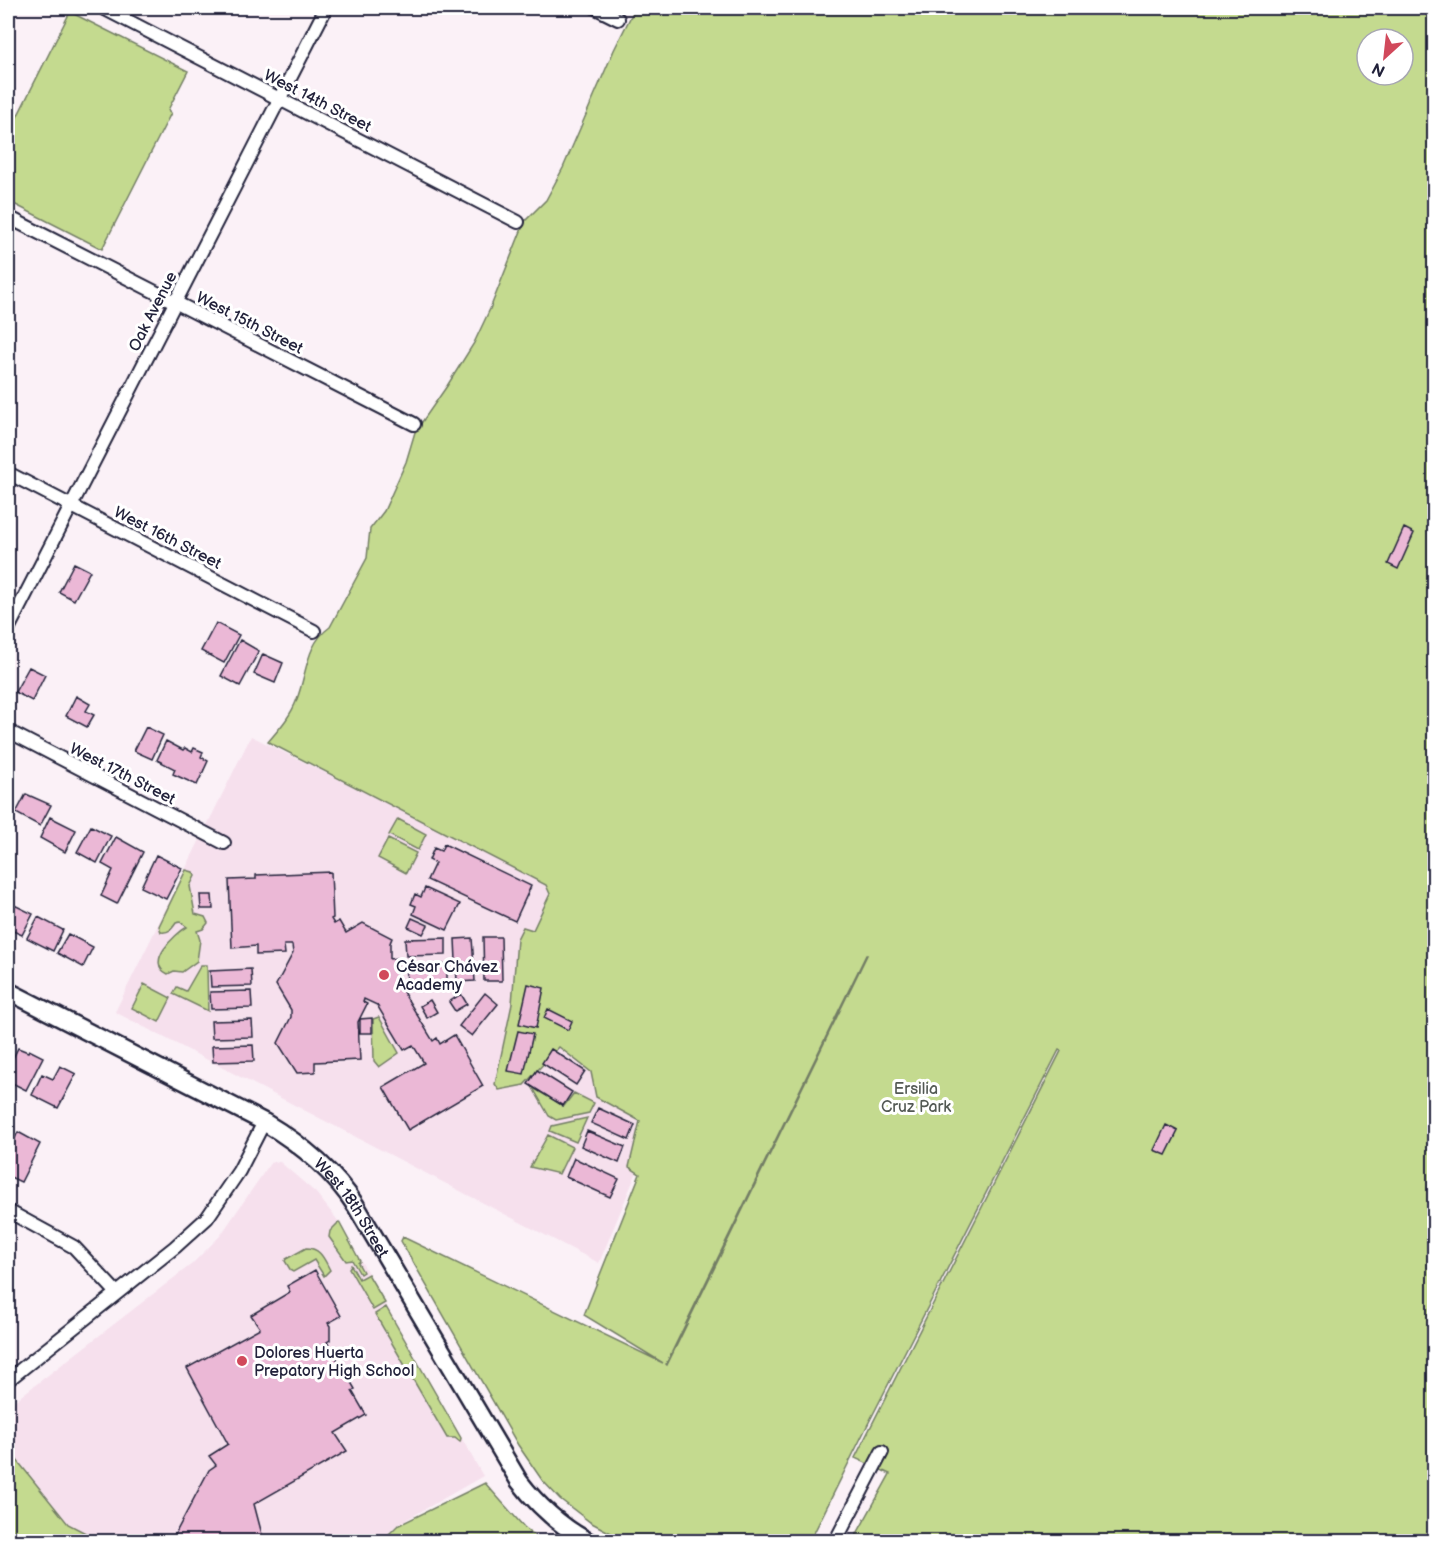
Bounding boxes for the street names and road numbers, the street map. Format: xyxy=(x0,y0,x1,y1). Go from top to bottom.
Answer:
street label: West 14th Street xyxy=(260,66,374,137)
street label: Oak Avenue xyxy=(125,268,182,355)
street label: West 15th Street xyxy=(193,288,306,358)
street label: West 16th Street xyxy=(110,503,224,574)
street label: West 17th Street xyxy=(66,740,178,809)
street label: West 18th Street xyxy=(310,1155,392,1261)

